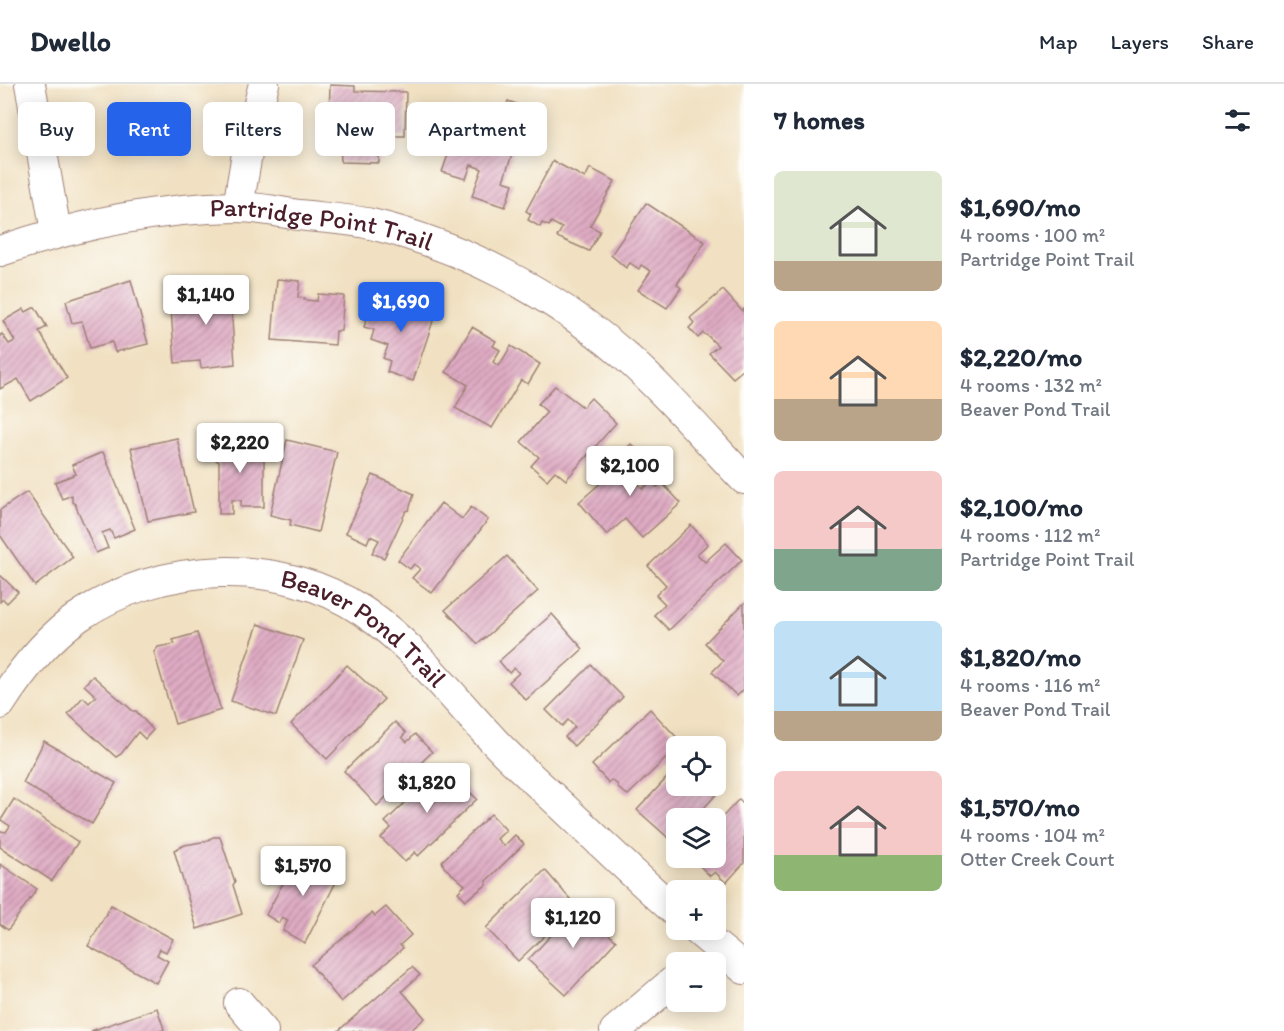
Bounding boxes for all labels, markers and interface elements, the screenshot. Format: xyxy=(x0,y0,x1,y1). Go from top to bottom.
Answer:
text: Dwello xyxy=(30,24,111,58)
text: Map xyxy=(1039,29,1078,54)
text: Layers xyxy=(1111,29,1169,54)
text: Share xyxy=(1202,29,1254,54)
chip: Buy xyxy=(18,102,95,156)
chip: Rent xyxy=(107,102,191,156)
chip: Filters xyxy=(203,102,303,156)
chip: New xyxy=(315,102,395,156)
chip: Apartment xyxy=(407,102,547,156)
text: 7 homes xyxy=(774,104,865,136)
icon: filters xyxy=(1221,104,1254,137)
street label: Partridge Point Trail xyxy=(209,191,438,258)
text: $1,690/mo xyxy=(960,191,1081,223)
icon: home xyxy=(822,195,894,267)
text: 4 rooms · 100 m² xyxy=(960,223,1105,247)
text: Partridge Point Trail xyxy=(960,247,1134,271)
pin: $1,140 xyxy=(157,275,255,326)
text: $1,140 xyxy=(177,282,235,306)
pin: $1,690 xyxy=(352,282,450,333)
text: $1,690 xyxy=(372,289,430,313)
text: $2,220/mo xyxy=(960,341,1082,373)
icon: home xyxy=(822,345,894,417)
text: 4 rooms · 132 m² xyxy=(960,373,1102,397)
text: Beaver Pond Trail xyxy=(960,397,1111,421)
pin: $2,220 xyxy=(191,423,289,474)
text: $2,220 xyxy=(211,430,269,454)
pin: $2,100 xyxy=(581,446,679,497)
text: $2,100 xyxy=(600,453,660,477)
text: $2,100/mo xyxy=(960,491,1083,523)
icon: home xyxy=(822,495,894,567)
text: 4 rooms · 112 m² xyxy=(960,523,1100,547)
text: Partridge Point Trail xyxy=(960,547,1134,571)
street label: Beaver Pond Trail xyxy=(277,562,454,694)
text: $1,820/mo xyxy=(960,641,1081,673)
icon: home xyxy=(822,645,894,717)
text: 4 rooms · 116 m² xyxy=(960,673,1100,697)
text: Beaver Pond Trail xyxy=(960,697,1111,721)
map controls xyxy=(666,736,726,1012)
button: locate xyxy=(666,736,726,796)
pin: $1,820 xyxy=(378,763,476,814)
text: $1,820 xyxy=(398,770,456,794)
text: $1,570/mo xyxy=(960,791,1080,823)
icon: home xyxy=(822,795,894,867)
button: layers xyxy=(666,808,726,868)
text: 4 rooms · 104 m² xyxy=(960,823,1105,847)
pin: $1,570 xyxy=(254,846,352,897)
text: Otter Creek Court xyxy=(960,847,1115,871)
text: $1,570 xyxy=(275,853,331,877)
button: + xyxy=(666,880,726,940)
pin: $1,120 xyxy=(524,898,622,949)
text: $1,120 xyxy=(545,905,601,929)
button: − xyxy=(666,952,726,1012)

